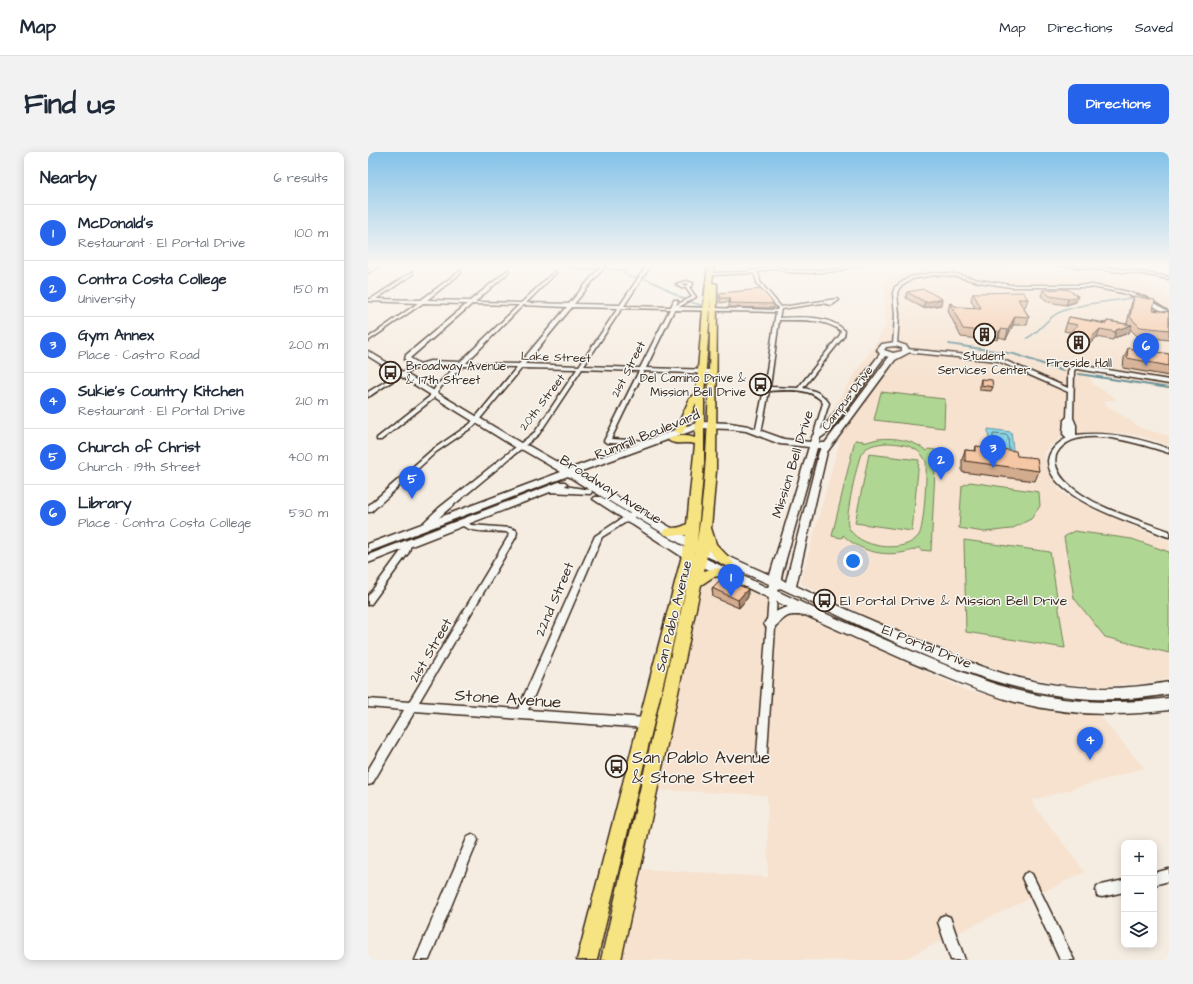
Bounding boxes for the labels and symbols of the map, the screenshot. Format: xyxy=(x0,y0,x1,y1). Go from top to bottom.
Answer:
building icon: Student Services Center xyxy=(971,322,997,348)
building icon: Fireside Hall xyxy=(1066,329,1092,355)
pin: 6 xyxy=(1133,333,1159,366)
street label: 21st Street xyxy=(607,338,650,400)
street label: Lake Street xyxy=(521,348,591,367)
place label: Student Services Center xyxy=(938,348,1031,379)
place label: Fireside Hall xyxy=(1046,355,1112,372)
place label: Broadway Avenue & 17th Street xyxy=(406,358,507,389)
bus stop icon: Broadway Avenue & 17th Street xyxy=(378,360,404,386)
street label: Campus Drive xyxy=(818,362,878,434)
street label: 20th Street xyxy=(515,370,569,434)
place label: Del Camino Drive & Mission Bell Drive xyxy=(640,370,747,401)
bus stop icon: Del Camino Drive & Mission Bell Drive xyxy=(748,372,774,398)
street label: Rumrill Boulevard xyxy=(592,405,703,465)
street label: Mission Bell Drive xyxy=(767,408,819,521)
pin: 3 xyxy=(980,435,1006,468)
pin: 2 xyxy=(928,447,954,480)
street label: Broadway Avenue xyxy=(556,450,666,530)
pin: 5 xyxy=(399,466,425,499)
your location xyxy=(843,551,863,571)
street label: San Pablo Avenue xyxy=(651,558,698,674)
street label: 22nd Street xyxy=(530,559,580,640)
pin: 1 xyxy=(718,564,744,597)
bus stop icon: El Portal Drive & Mission Bell Drive xyxy=(812,587,838,613)
place label: El Portal Drive & Mission Bell Drive xyxy=(840,591,1068,611)
street label: 21st Street xyxy=(404,614,458,686)
street label: El Portal Drive xyxy=(879,620,975,674)
street label: Stone Avenue xyxy=(454,683,562,715)
pin: 4 xyxy=(1077,727,1103,760)
place label: San Pablo Avenue & Stone Street xyxy=(632,746,770,790)
bus stop icon: San Pablo Avenue & Stone Street xyxy=(604,754,630,780)

